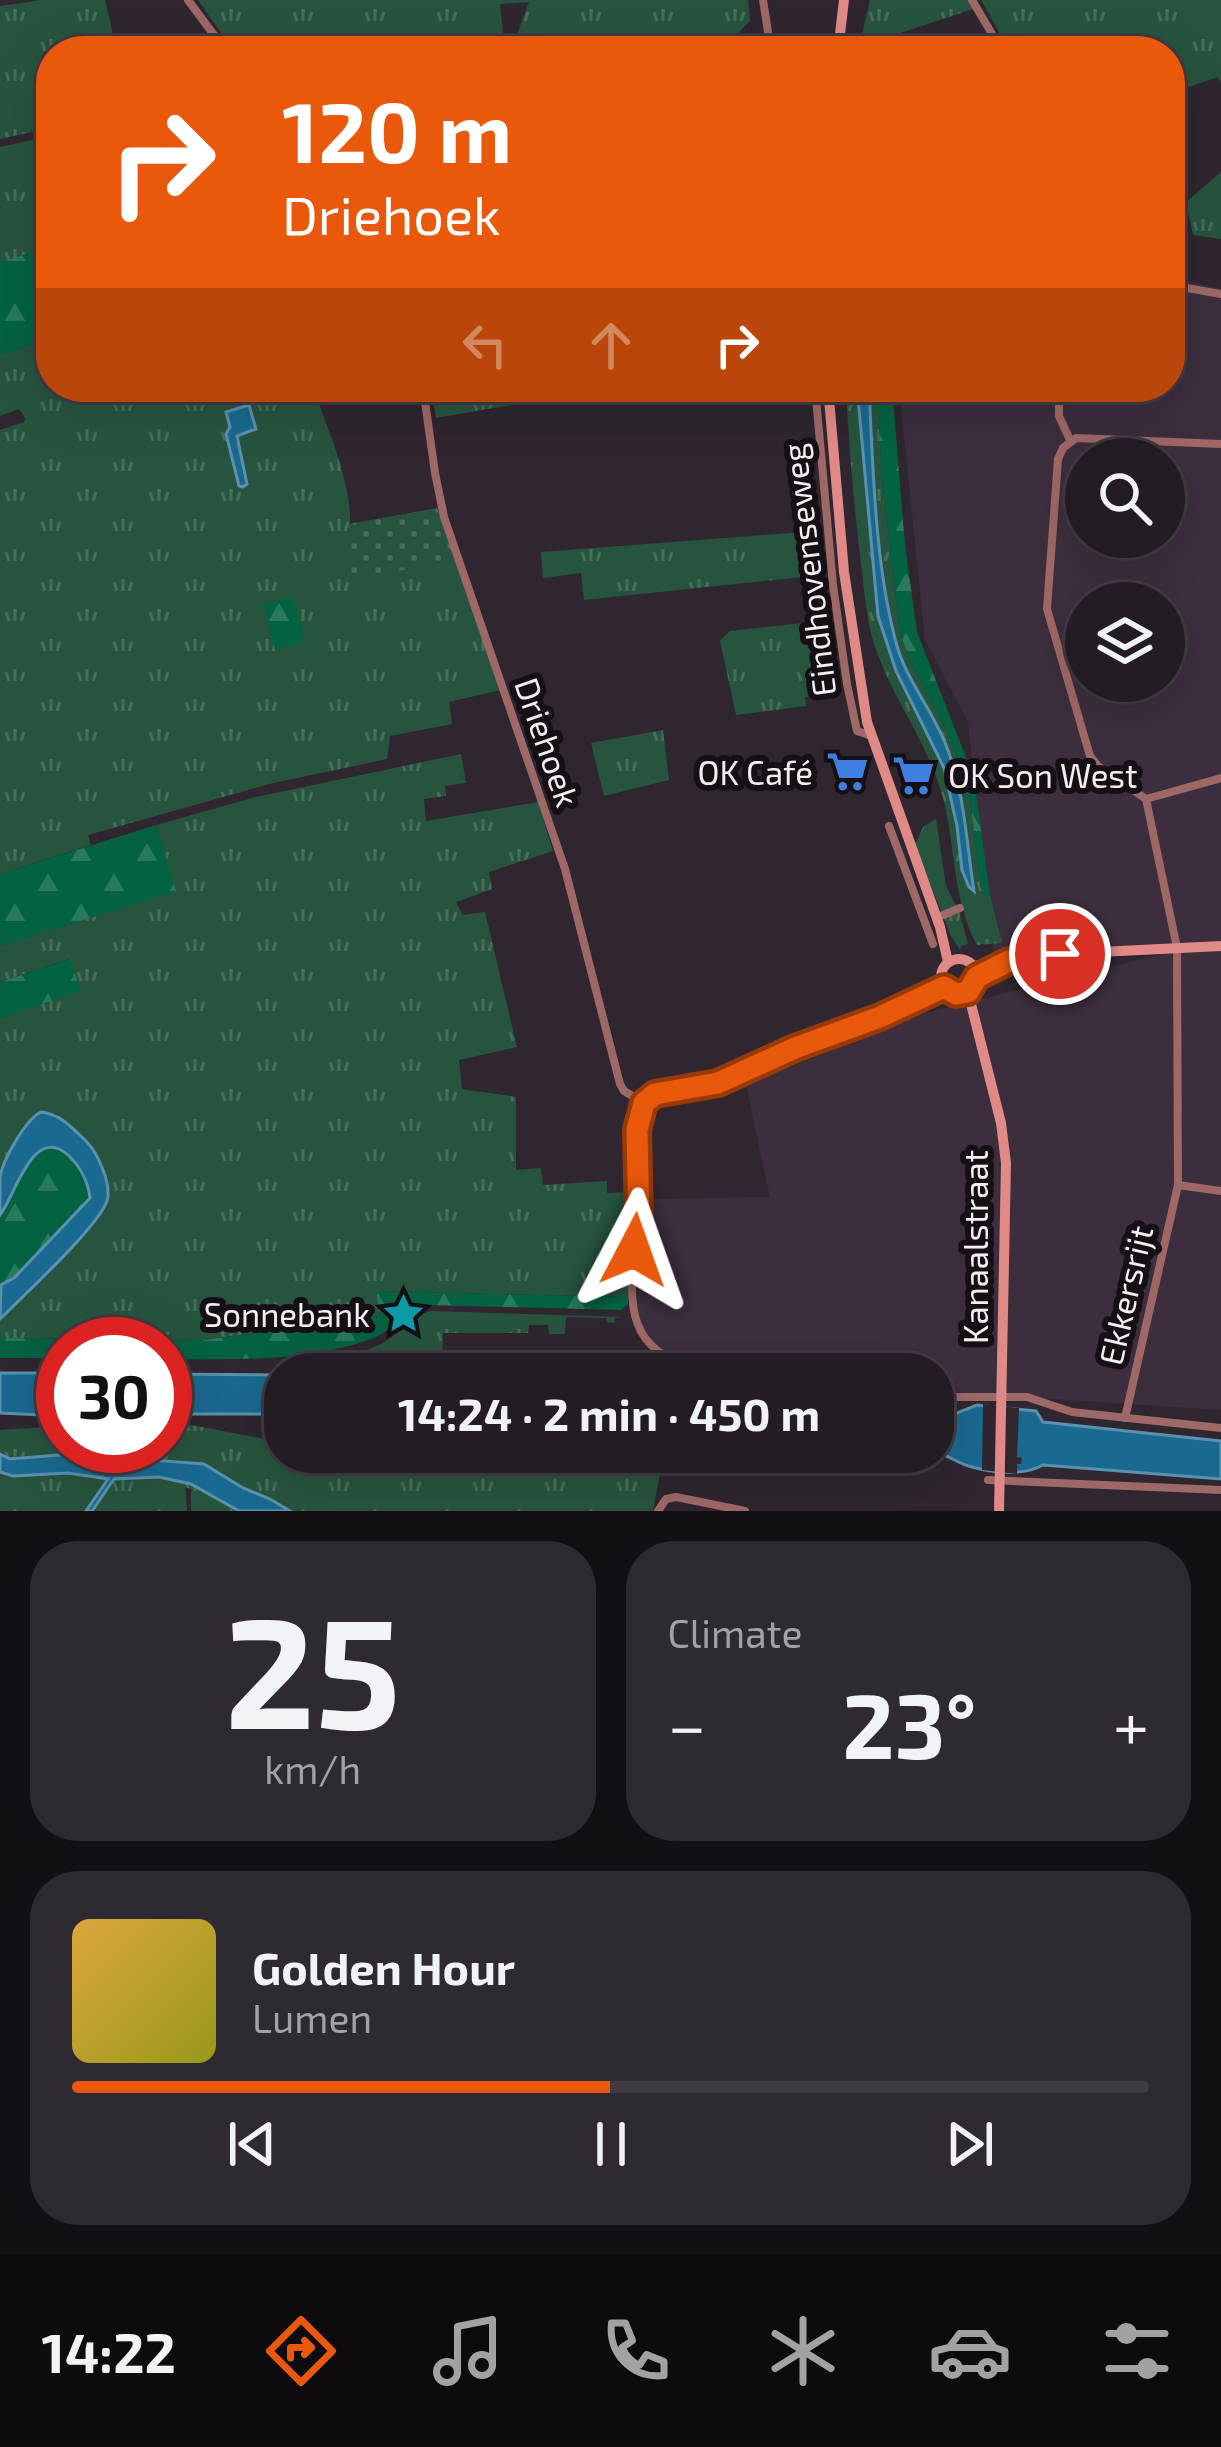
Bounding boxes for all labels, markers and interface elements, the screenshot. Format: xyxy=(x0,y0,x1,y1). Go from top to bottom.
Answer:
text: 120 m xyxy=(282,79,512,180)
icon: right xyxy=(84,84,240,240)
text: Driehoek xyxy=(282,181,500,246)
icon: left xyxy=(452,312,518,378)
icon: ahead xyxy=(578,312,644,378)
icon: right xyxy=(704,312,770,378)
map controls xyxy=(1065,438,1185,702)
button: search xyxy=(1065,438,1185,558)
street label: Eindhovenseweg xyxy=(773,441,843,699)
button: layers xyxy=(1065,582,1185,702)
street label: Driehoek xyxy=(507,672,589,812)
supermarket icon: OK Café xyxy=(824,749,870,795)
place label: OK Café xyxy=(698,752,813,792)
supermarket icon: OK Son West xyxy=(891,752,937,798)
place label: OK Son West xyxy=(948,755,1138,795)
pin xyxy=(1009,903,1111,1005)
icon: arrive xyxy=(1027,921,1093,987)
street label: Kanaalstraat xyxy=(955,1150,995,1344)
position arrow xyxy=(571,1187,697,1313)
street label: Ekkersrijt xyxy=(1090,1222,1160,1368)
place icon: Sonnebank xyxy=(381,1291,427,1337)
place label: Sonnebank xyxy=(204,1294,370,1334)
speed limit sign: 30 xyxy=(36,1317,192,1473)
text: 14:24 · 2 min · 450 m xyxy=(398,1386,820,1440)
text: 25 xyxy=(224,1573,401,1760)
text: Climate xyxy=(668,1609,802,1656)
text: 23° xyxy=(842,1669,977,1777)
text: − xyxy=(668,1684,706,1763)
text: + xyxy=(1113,1684,1149,1763)
text: km/h xyxy=(264,1745,361,1792)
text: Golden Hour xyxy=(252,1940,515,1994)
text: Lumen xyxy=(252,1994,372,2041)
icon: previous xyxy=(219,2111,285,2177)
icon: pause xyxy=(578,2111,644,2177)
icon: next xyxy=(937,2111,1003,2177)
icon: directions xyxy=(259,2309,343,2393)
icon: music xyxy=(426,2309,510,2393)
icon: phone xyxy=(594,2309,678,2393)
icon: climate xyxy=(761,2309,845,2393)
icon: car xyxy=(928,2309,1012,2393)
icon: filters xyxy=(1095,2309,1179,2393)
text: 14:22 xyxy=(42,2319,176,2384)

